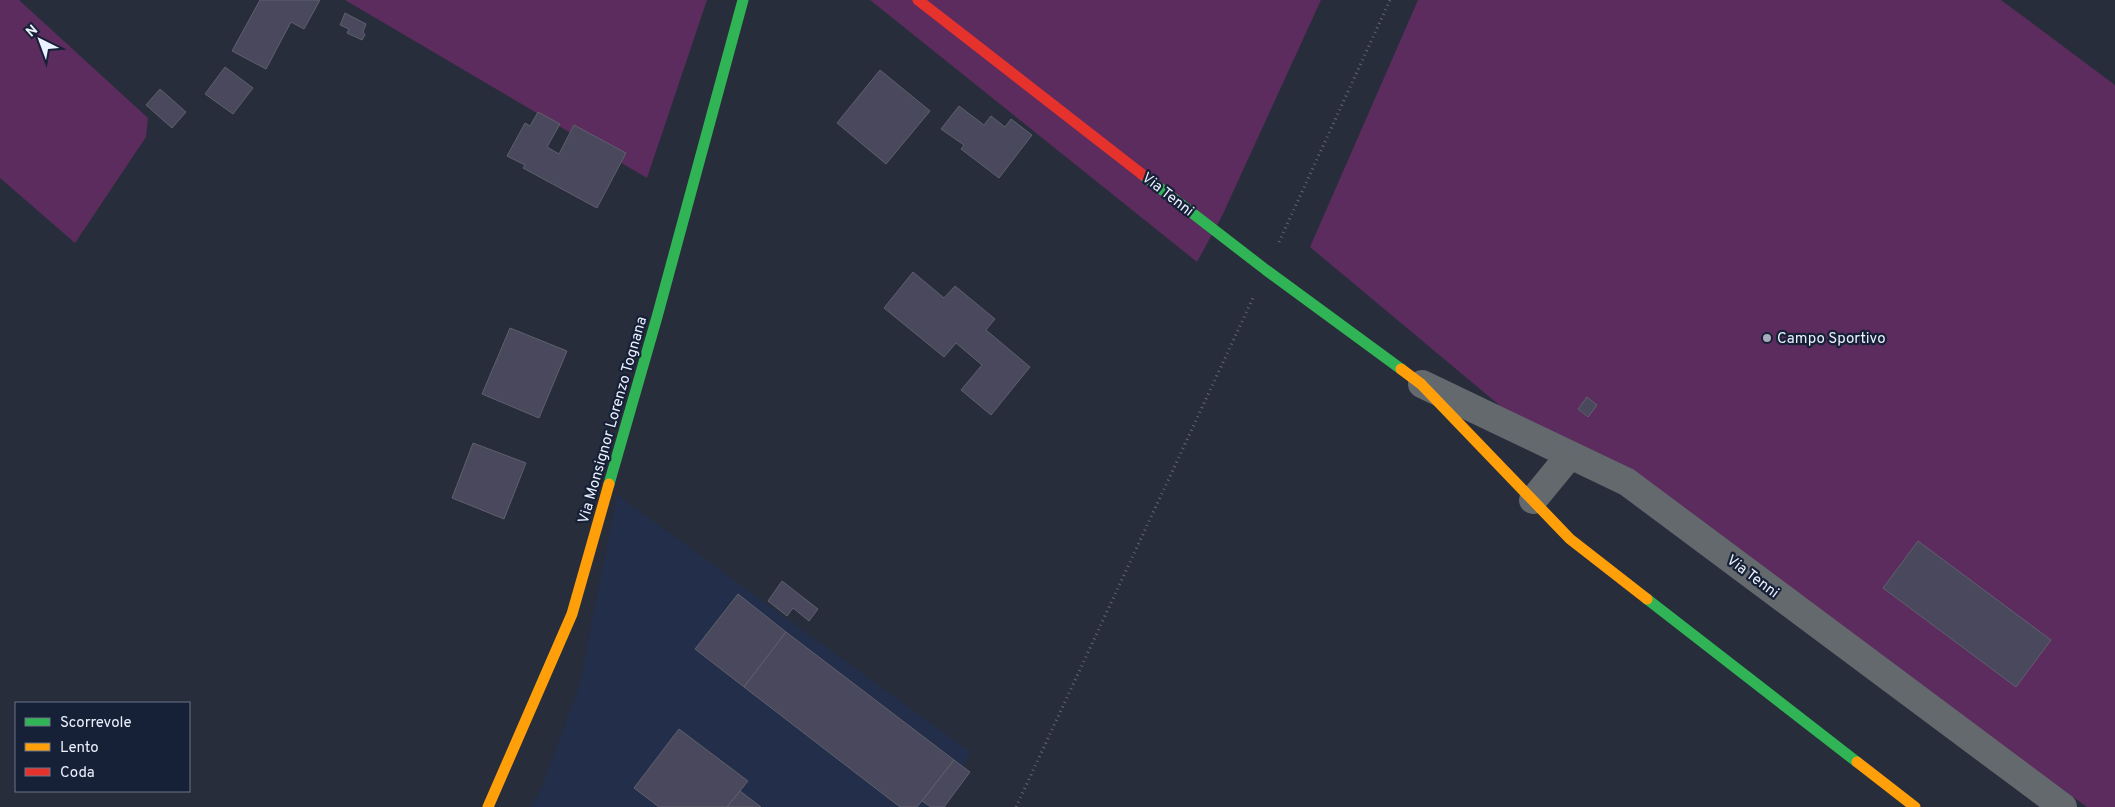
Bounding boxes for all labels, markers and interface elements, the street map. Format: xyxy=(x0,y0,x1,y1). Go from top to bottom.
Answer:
north arrow xyxy=(15,15,65,65)
text: N xyxy=(23,22,42,41)
street label: Via Tenni xyxy=(1137,169,1197,221)
street label: Via Monsignor Lorenzo Tognana xyxy=(575,315,652,526)
place label: Campo Sportivo xyxy=(1777,330,1886,349)
marker: Campo Sportivo xyxy=(1761,332,1773,344)
street label: Via Tenni xyxy=(1722,551,1782,603)
legend xyxy=(15,702,190,792)
text: Scorrevole xyxy=(60,714,132,733)
text: Lento xyxy=(60,739,99,758)
text: Coda xyxy=(60,764,95,783)

